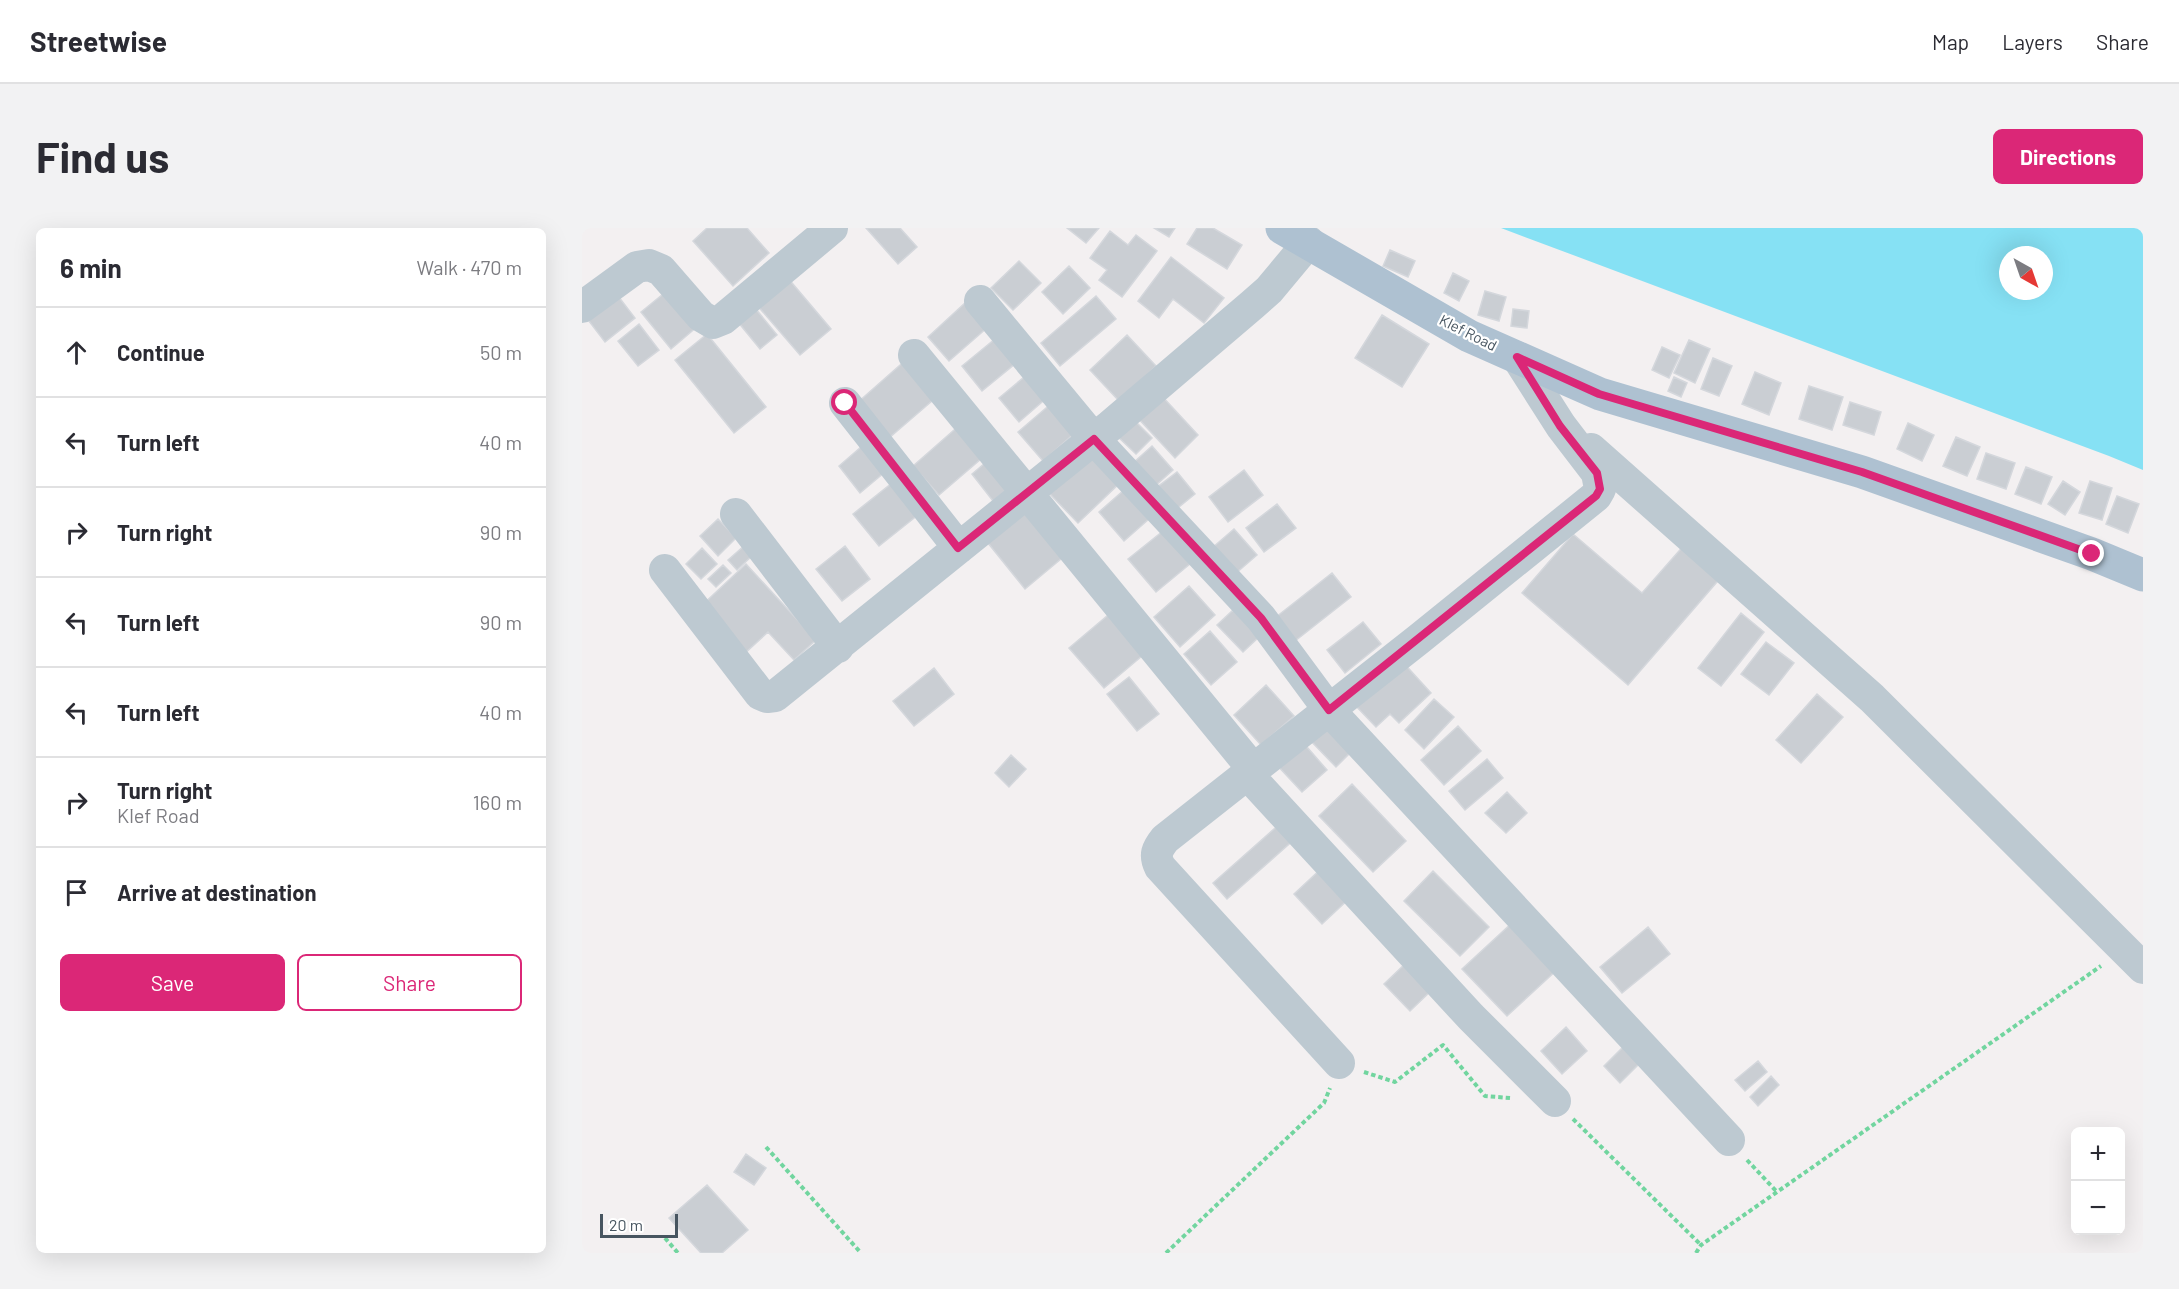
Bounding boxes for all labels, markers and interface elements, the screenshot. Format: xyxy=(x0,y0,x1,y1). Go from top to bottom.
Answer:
text: Streetwise xyxy=(30,24,167,58)
text: Map xyxy=(1932,29,1969,54)
text: Layers xyxy=(2002,29,2063,54)
text: Share xyxy=(2096,29,2149,54)
button: Directions xyxy=(1993,129,2143,184)
text: Find us xyxy=(36,131,169,181)
north arrow xyxy=(1999,246,2053,300)
text: 6 min xyxy=(60,252,122,283)
text: Walk · 470 m xyxy=(417,255,522,279)
street label: Klef Road xyxy=(1437,310,1500,354)
icon: ahead xyxy=(60,336,93,369)
text: Continue xyxy=(117,339,205,365)
text: 50 m xyxy=(480,340,522,364)
route start xyxy=(831,389,857,415)
icon: left xyxy=(60,426,93,459)
text: Turn left xyxy=(117,429,200,455)
text: 40 m xyxy=(479,430,522,454)
icon: right xyxy=(60,516,93,549)
text: Turn right xyxy=(117,519,212,545)
text: 90 m xyxy=(480,520,522,544)
route end xyxy=(2078,540,2104,566)
icon: left xyxy=(60,606,93,639)
text: Turn left xyxy=(117,609,200,635)
text: 90 m xyxy=(480,610,522,634)
icon: left xyxy=(60,696,93,729)
text: Turn left xyxy=(117,699,200,725)
text: 40 m xyxy=(479,700,522,724)
text: Turn right xyxy=(117,777,212,803)
icon: right xyxy=(60,786,93,819)
text: 160 m xyxy=(473,790,522,814)
text: Klef Road xyxy=(117,803,200,827)
icon: arrive xyxy=(60,876,93,909)
text: Arrive at destination xyxy=(117,879,316,905)
button: Save xyxy=(60,954,285,1011)
button: Share xyxy=(297,954,522,1011)
map controls xyxy=(2071,1127,2125,1235)
button: + xyxy=(2071,1127,2125,1181)
button: − xyxy=(2071,1181,2125,1235)
scale bar xyxy=(600,1211,678,1238)
text: 20 m xyxy=(609,1215,643,1234)

